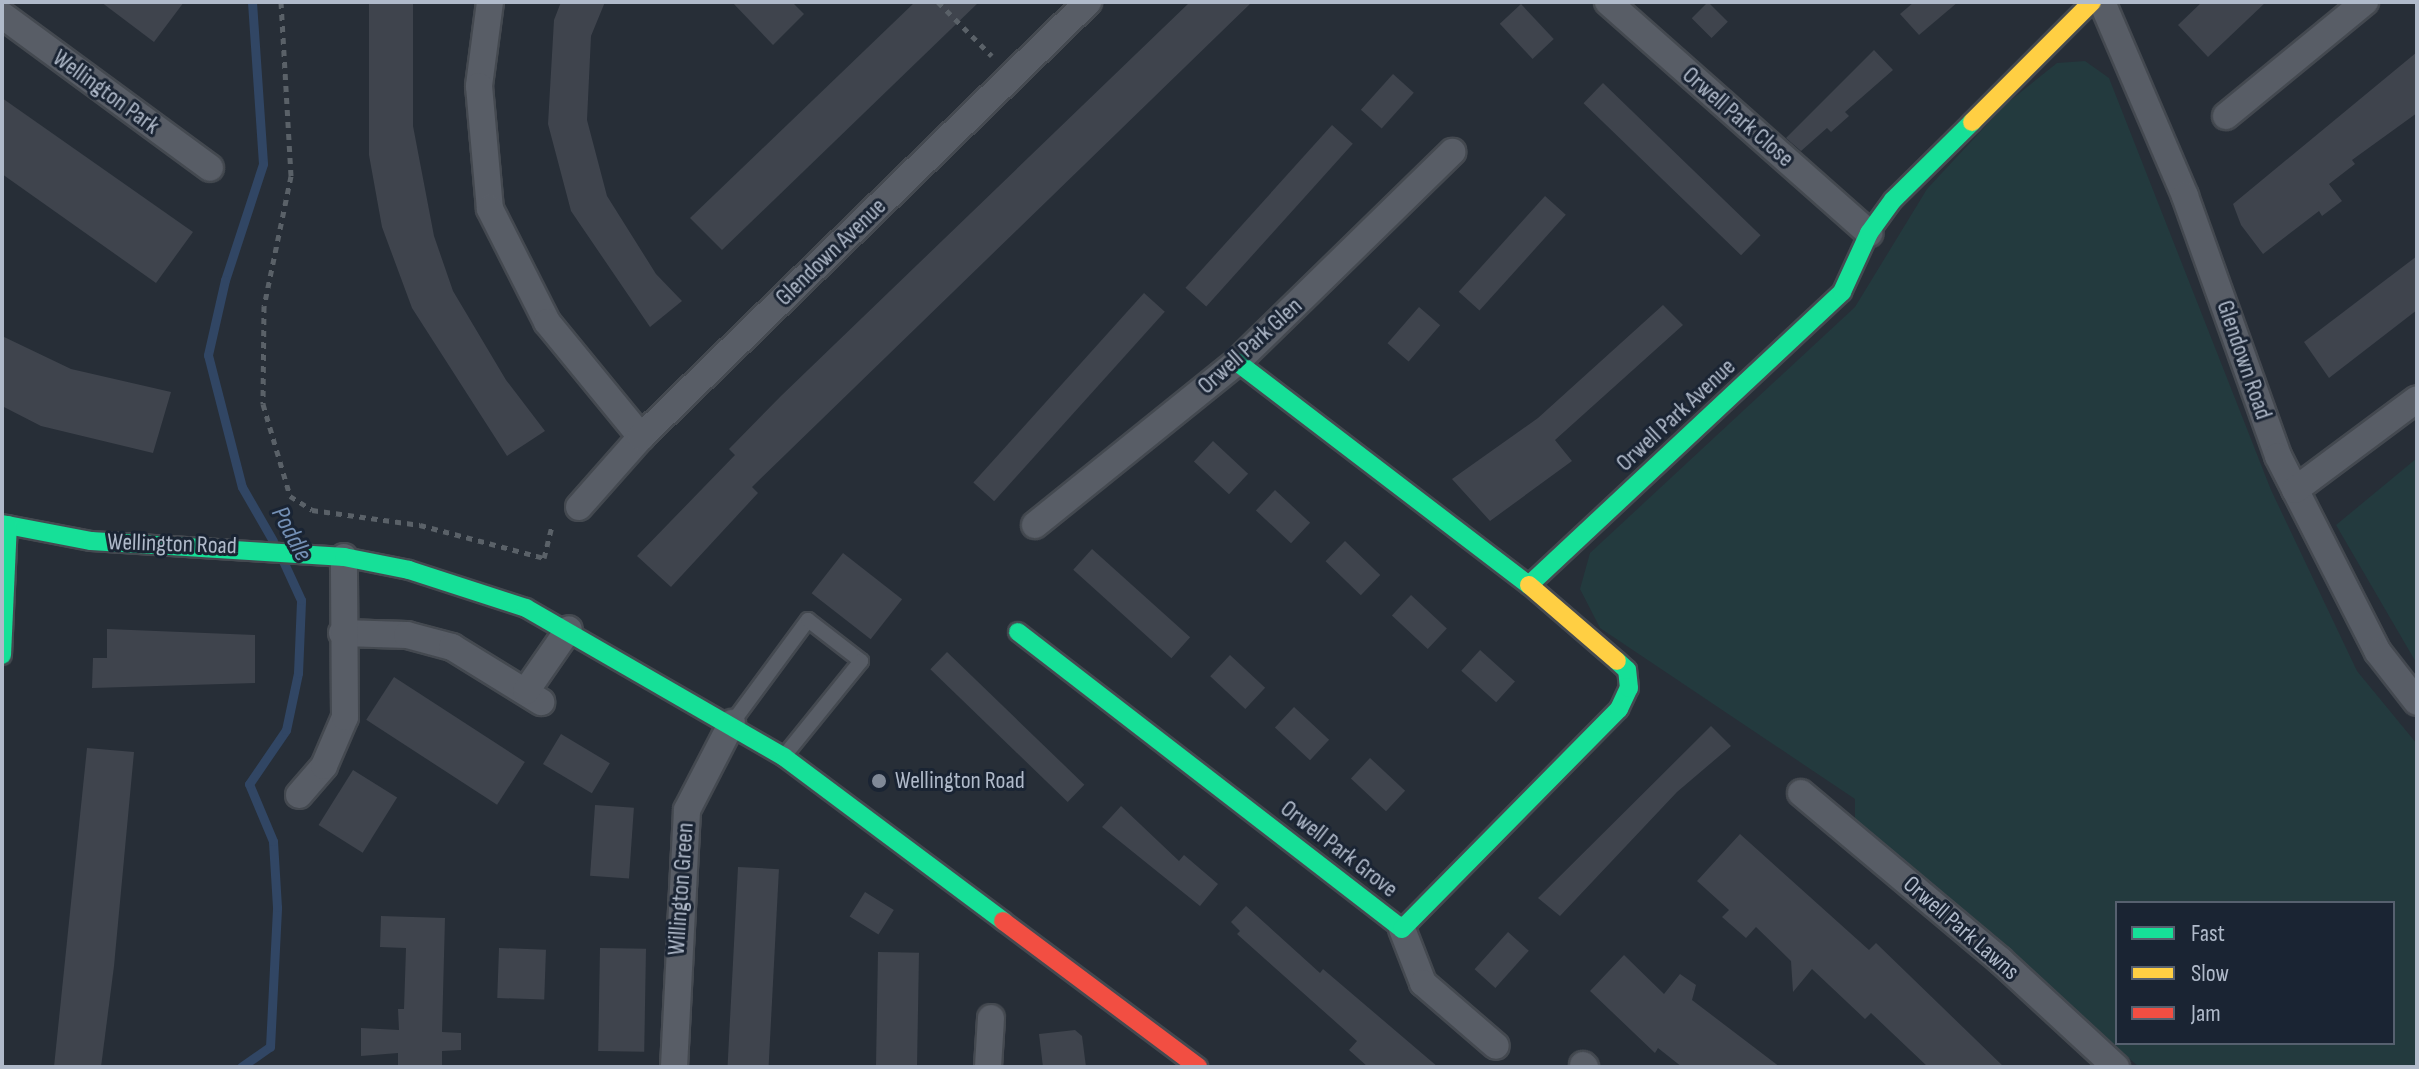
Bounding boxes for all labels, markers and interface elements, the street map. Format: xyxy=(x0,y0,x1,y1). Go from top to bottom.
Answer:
street label: Wellington Park xyxy=(47,44,165,140)
street label: Orwell Park Close xyxy=(1676,61,1800,173)
street label: Glendown Avenue xyxy=(770,192,892,312)
street label: Orwell Park Glen xyxy=(1192,292,1308,400)
street label: Glendown Road xyxy=(2210,297,2278,423)
street label: Orwell Park Avenue xyxy=(1610,352,1742,478)
water label: Poddle xyxy=(264,501,318,567)
street label: Wellington Road xyxy=(107,527,237,561)
place label: Wellington Road xyxy=(895,767,1025,795)
marker: Wellington Road xyxy=(870,772,888,790)
street label: Orwell Park Grove xyxy=(1275,794,1403,904)
street label: Willington Green xyxy=(662,822,700,956)
street label: Orwell Park Lawns xyxy=(1897,870,2025,986)
legend xyxy=(2115,901,2395,1045)
text: Fast xyxy=(2191,919,2225,948)
text: Slow xyxy=(2191,959,2229,988)
text: Jam xyxy=(2191,999,2221,1028)

